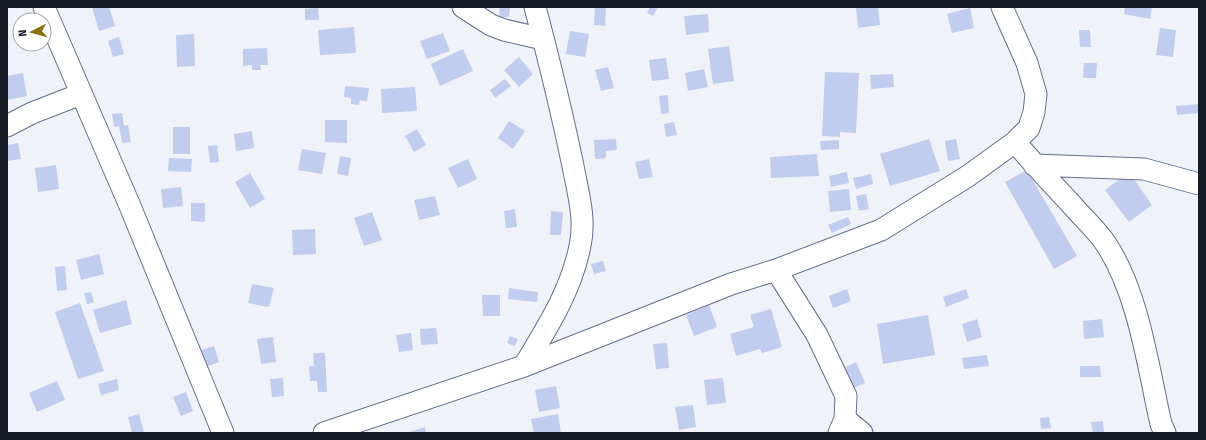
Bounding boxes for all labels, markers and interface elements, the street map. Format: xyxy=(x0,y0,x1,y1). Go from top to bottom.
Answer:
north arrow xyxy=(12,12,52,52)
text: N xyxy=(16,29,29,37)

